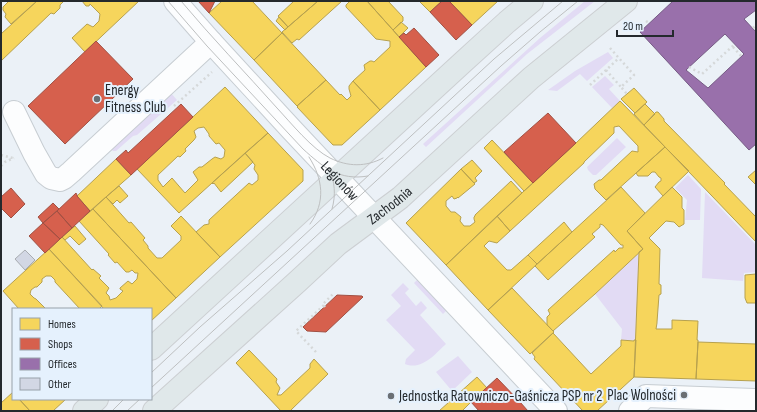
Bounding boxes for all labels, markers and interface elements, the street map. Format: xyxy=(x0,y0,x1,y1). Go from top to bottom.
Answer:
scale bar xyxy=(617,12,673,38)
text: 20 m xyxy=(623,19,643,34)
place label: Energy Fitness Club xyxy=(105,81,166,117)
marker: Energy Fitness Club xyxy=(92,94,102,104)
street label: Legionów xyxy=(316,157,363,205)
street label: Zachodnia xyxy=(364,182,417,229)
legend xyxy=(12,308,152,400)
text: Homes xyxy=(48,317,76,332)
text: Shops xyxy=(48,337,73,352)
text: Offices xyxy=(48,357,77,372)
text: Other xyxy=(48,377,72,392)
place label: Plac Wolności xyxy=(607,386,676,405)
place label: Jednostka Ratowniczo-Gaśnicza PSP nr 2 xyxy=(398,387,602,406)
marker: Plac Wolności xyxy=(679,390,689,400)
marker: Jednostka Ratowniczo-Gaśnicza PSP nr 2 xyxy=(386,391,396,401)

